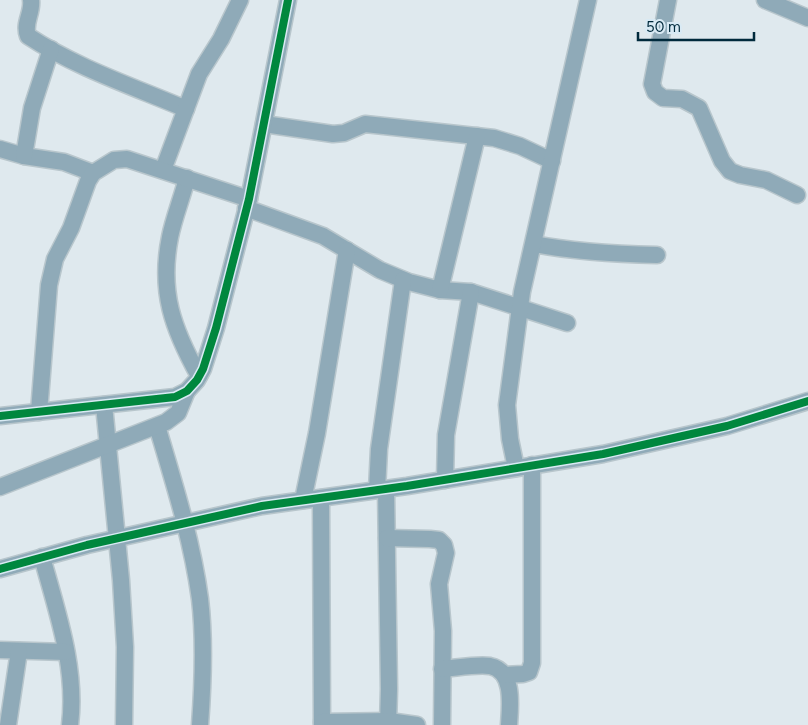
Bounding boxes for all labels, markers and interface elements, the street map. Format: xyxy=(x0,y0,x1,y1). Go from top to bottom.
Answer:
scale bar xyxy=(638,10,754,42)
text: 50 m xyxy=(646,18,681,36)

